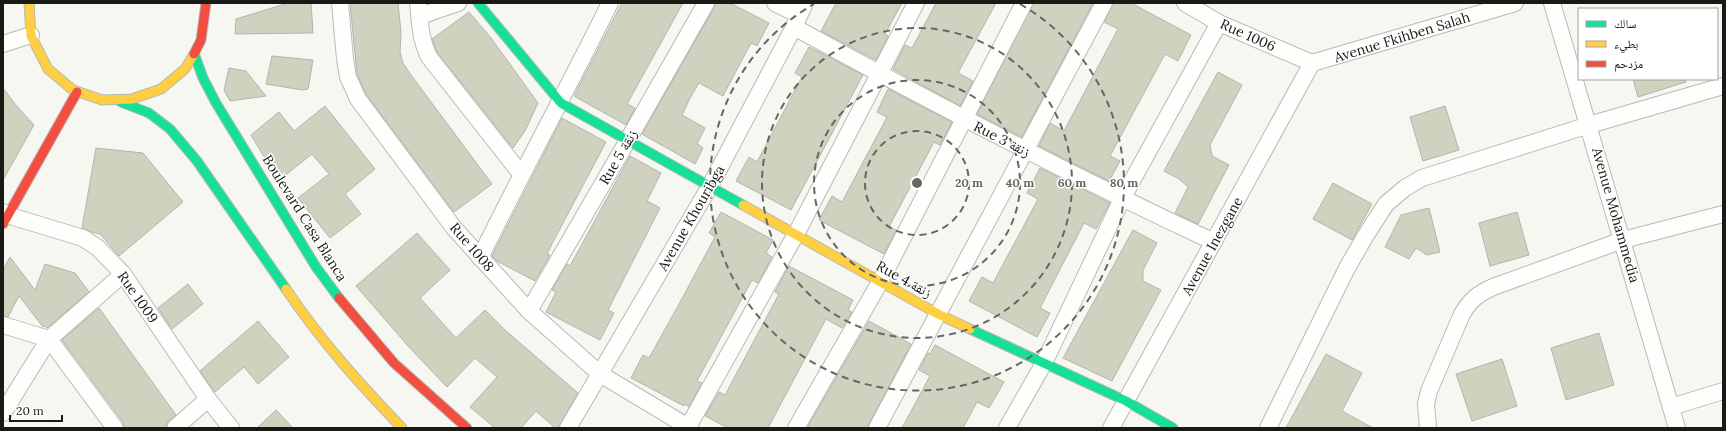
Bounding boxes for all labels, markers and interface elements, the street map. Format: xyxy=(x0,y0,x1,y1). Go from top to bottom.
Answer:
street label: Avenue Fkihben Salah xyxy=(1331,8,1472,67)
legend xyxy=(1578,8,1718,80)
street label: Rue 1006 xyxy=(1217,15,1279,55)
text: سالك xyxy=(1614,16,1636,31)
text: بطيء xyxy=(1614,36,1638,54)
text: مزدحم xyxy=(1614,56,1643,72)
street label: Rue 3 زنقة xyxy=(971,117,1033,161)
street label: Rue 5 زنقة xyxy=(595,126,641,188)
street label: Avenue Mohammedia xyxy=(1588,144,1644,285)
street label: Boulevard Casa Blanca xyxy=(259,151,351,285)
street label: Avenue Khouribga xyxy=(653,162,728,275)
text: 20 m xyxy=(955,175,983,190)
text: 40 m xyxy=(1006,175,1034,190)
text: 60 m xyxy=(1058,175,1086,190)
text: 80 m xyxy=(1110,175,1138,190)
centre of rings xyxy=(910,176,924,190)
street label: Avenue Inezgane xyxy=(1177,193,1247,299)
street label: Rue 1008 xyxy=(446,219,498,275)
street label: Rue 4 زنقة xyxy=(873,256,935,302)
street label: Rue 1009 xyxy=(114,268,162,326)
scale bar xyxy=(10,397,62,423)
text: 20 m xyxy=(16,403,44,418)

